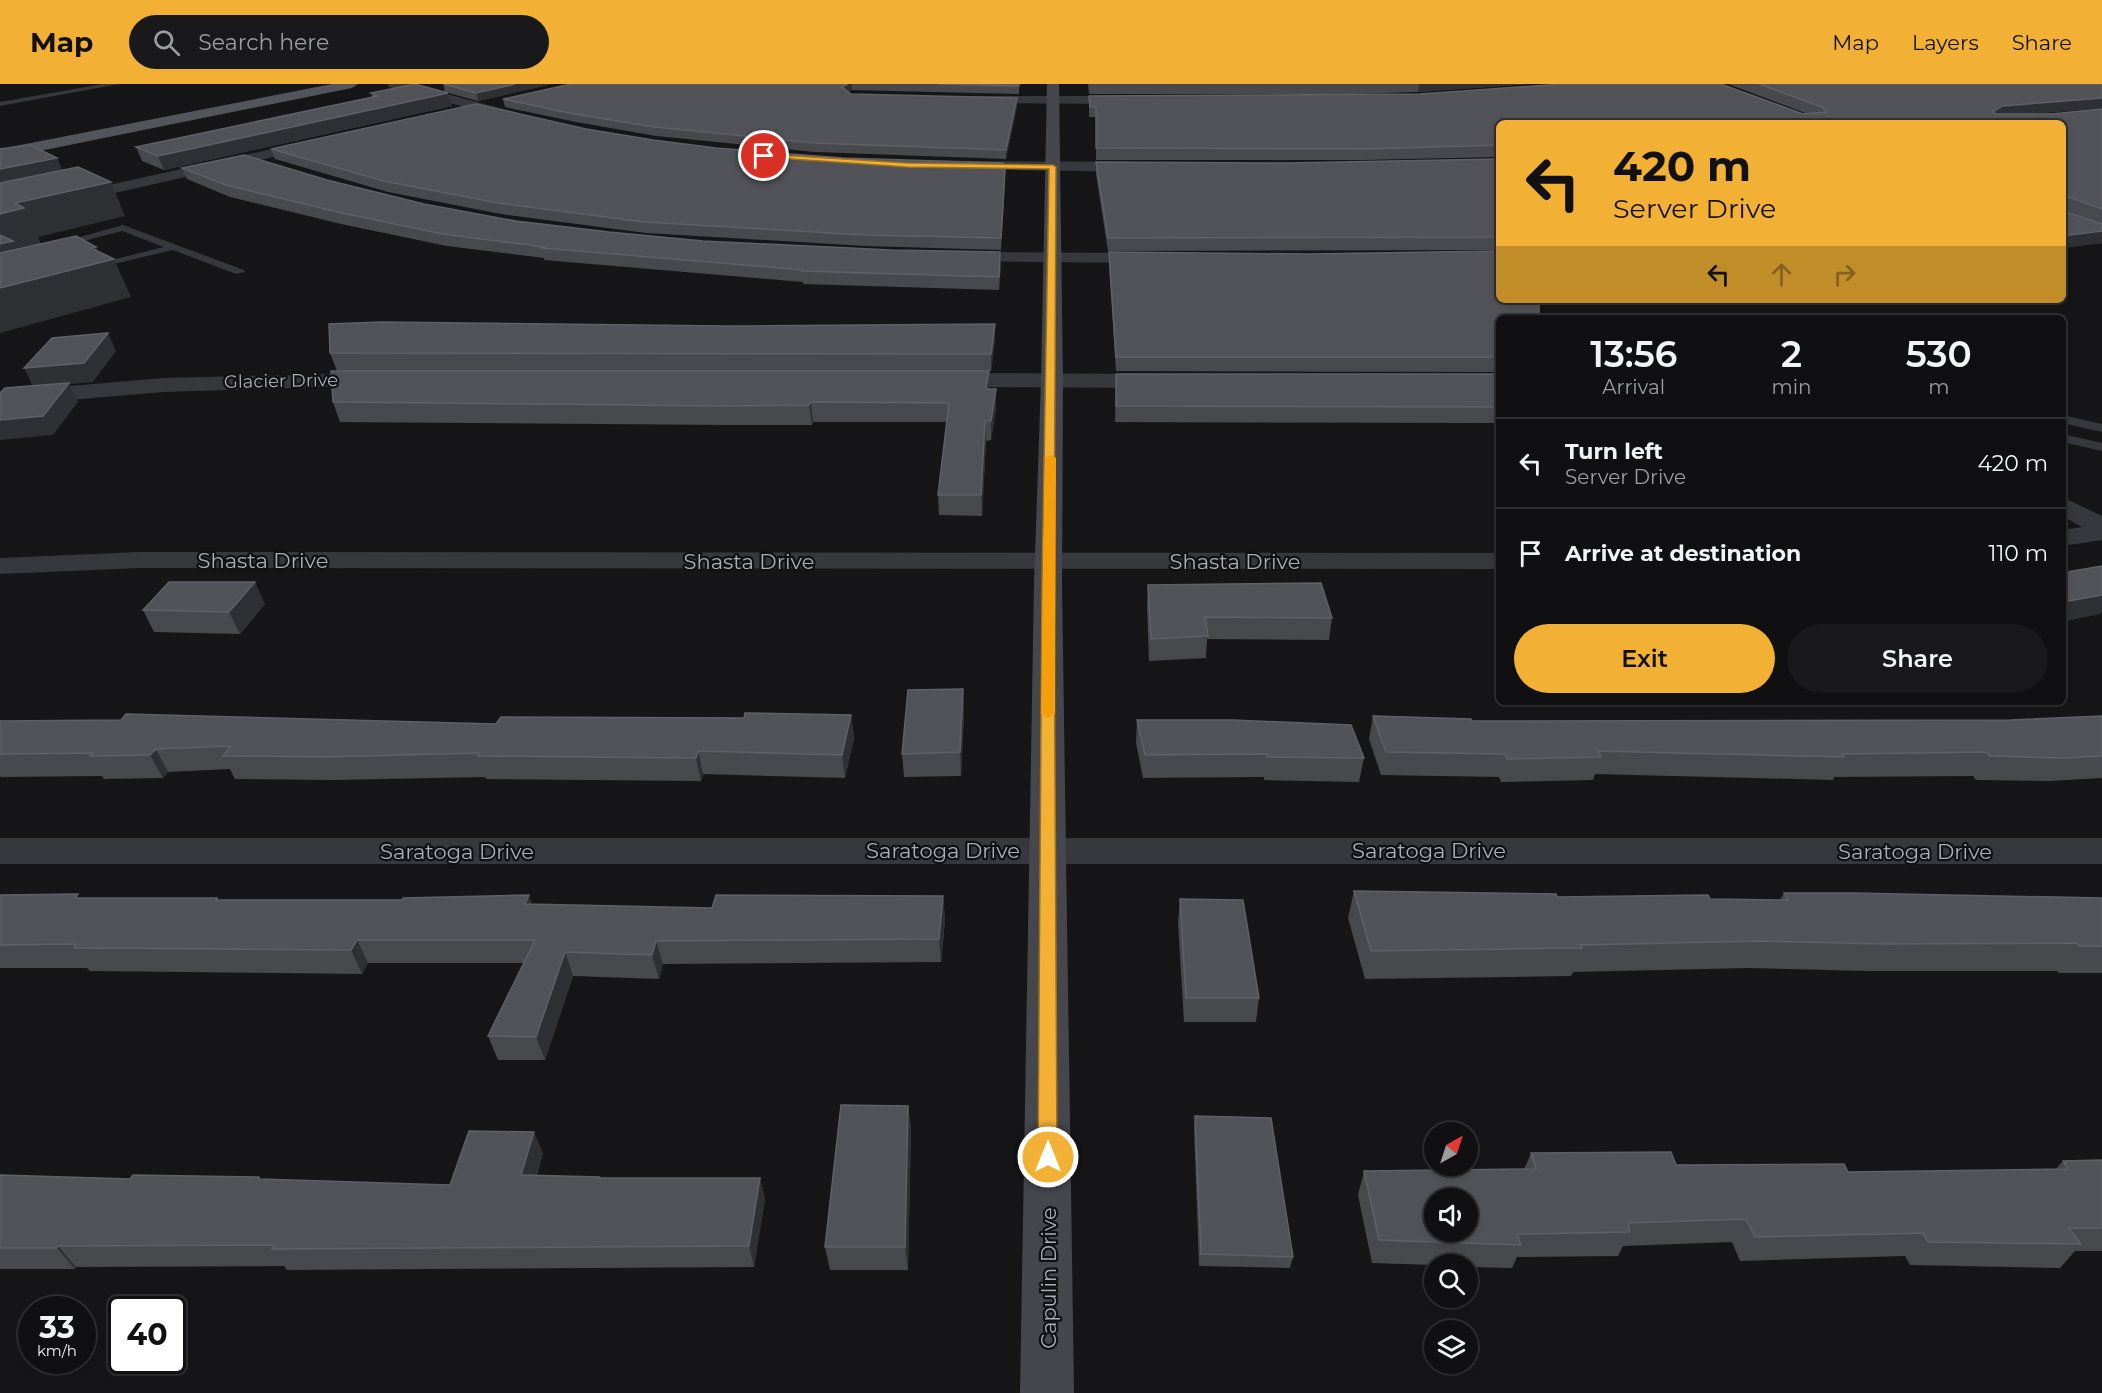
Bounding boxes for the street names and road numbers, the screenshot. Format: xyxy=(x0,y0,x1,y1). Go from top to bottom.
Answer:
street label: Glacier Drive xyxy=(224,369,338,393)
street label: Shasta Drive xyxy=(198,548,328,573)
street label: Shasta Drive xyxy=(684,549,814,574)
street label: Shasta Drive xyxy=(1170,549,1300,574)
street label: Saratoga Drive xyxy=(866,838,1020,863)
street label: Saratoga Drive xyxy=(1352,838,1506,863)
street label: Saratoga Drive xyxy=(380,839,534,864)
street label: Saratoga Drive xyxy=(1838,839,1992,864)
street label: Capulin Drive xyxy=(1036,1207,1061,1349)

